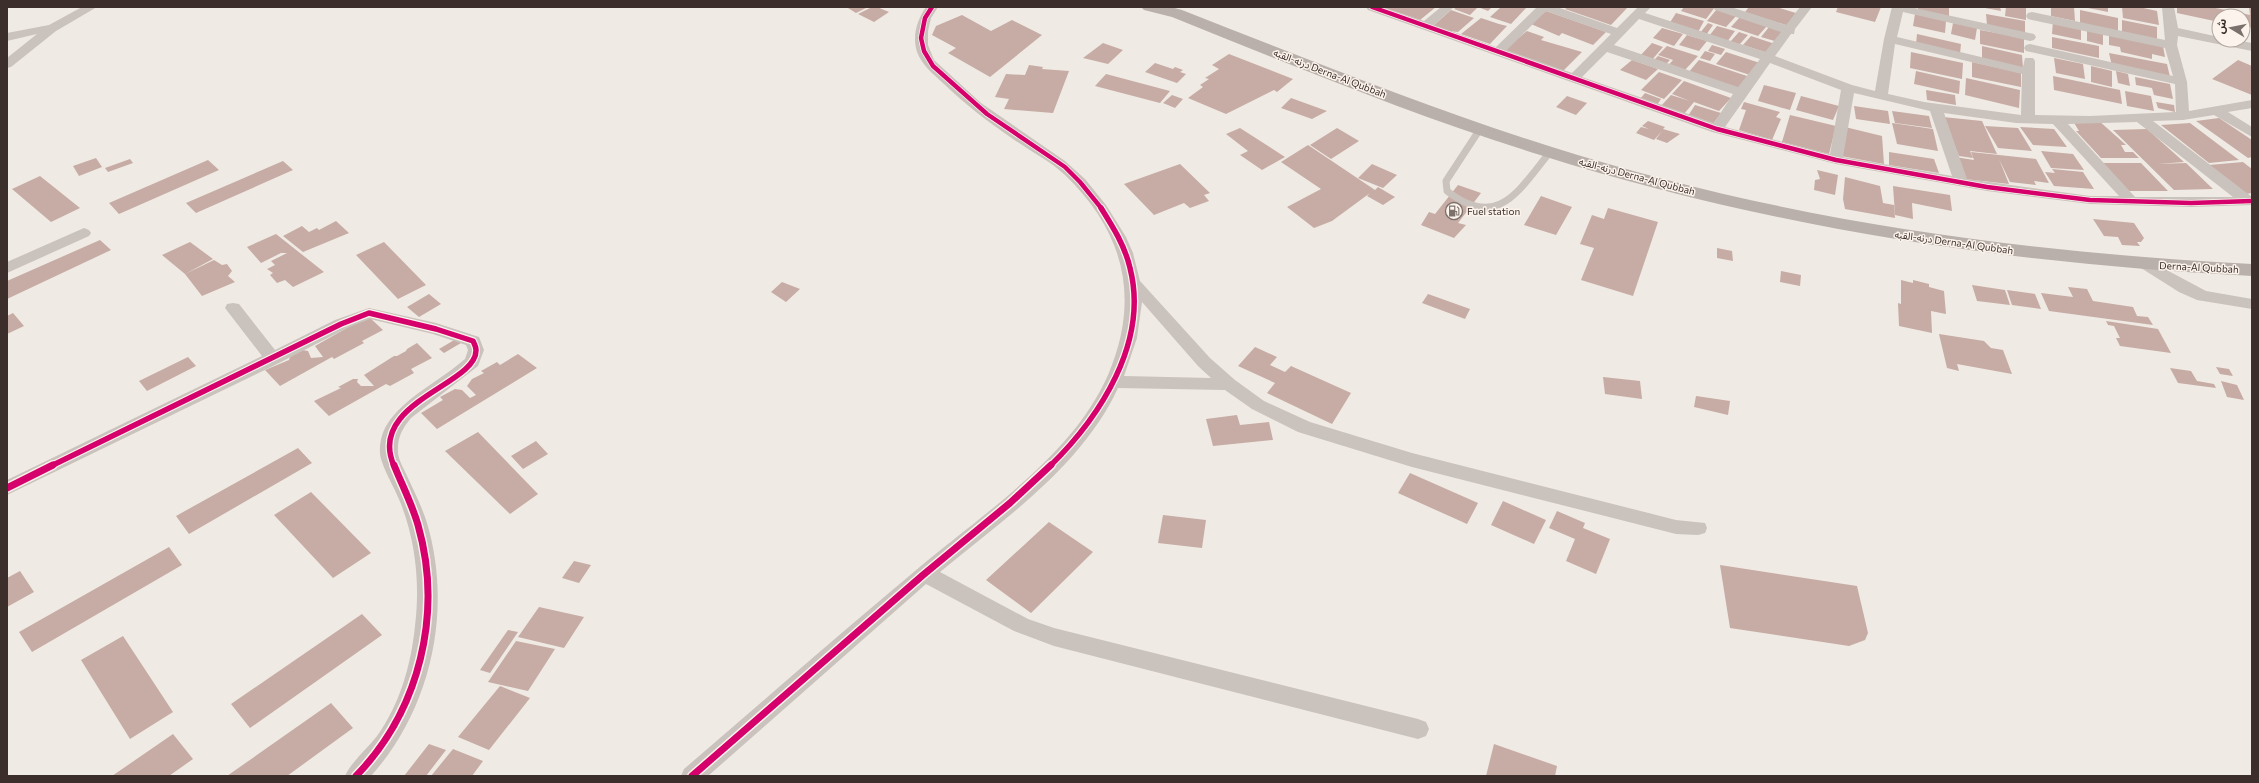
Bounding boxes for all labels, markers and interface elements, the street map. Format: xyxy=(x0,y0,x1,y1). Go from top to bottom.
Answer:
north arrow xyxy=(2211,8,2251,48)
text: ش xyxy=(2213,18,2229,35)
street label: درنه-القبه Derna-Al Qubbah xyxy=(1272,46,1388,101)
street label: درنه-القبه Derna-Al Qubbah xyxy=(1577,155,1696,198)
fuel station icon: Fuel station xyxy=(1444,201,1464,221)
place label: Fuel station xyxy=(1467,205,1520,217)
street label: درنه-القبه Derna-Al Qubbah xyxy=(1894,228,2014,257)
street label: Derna-Al Qubbah xyxy=(2159,259,2239,275)

